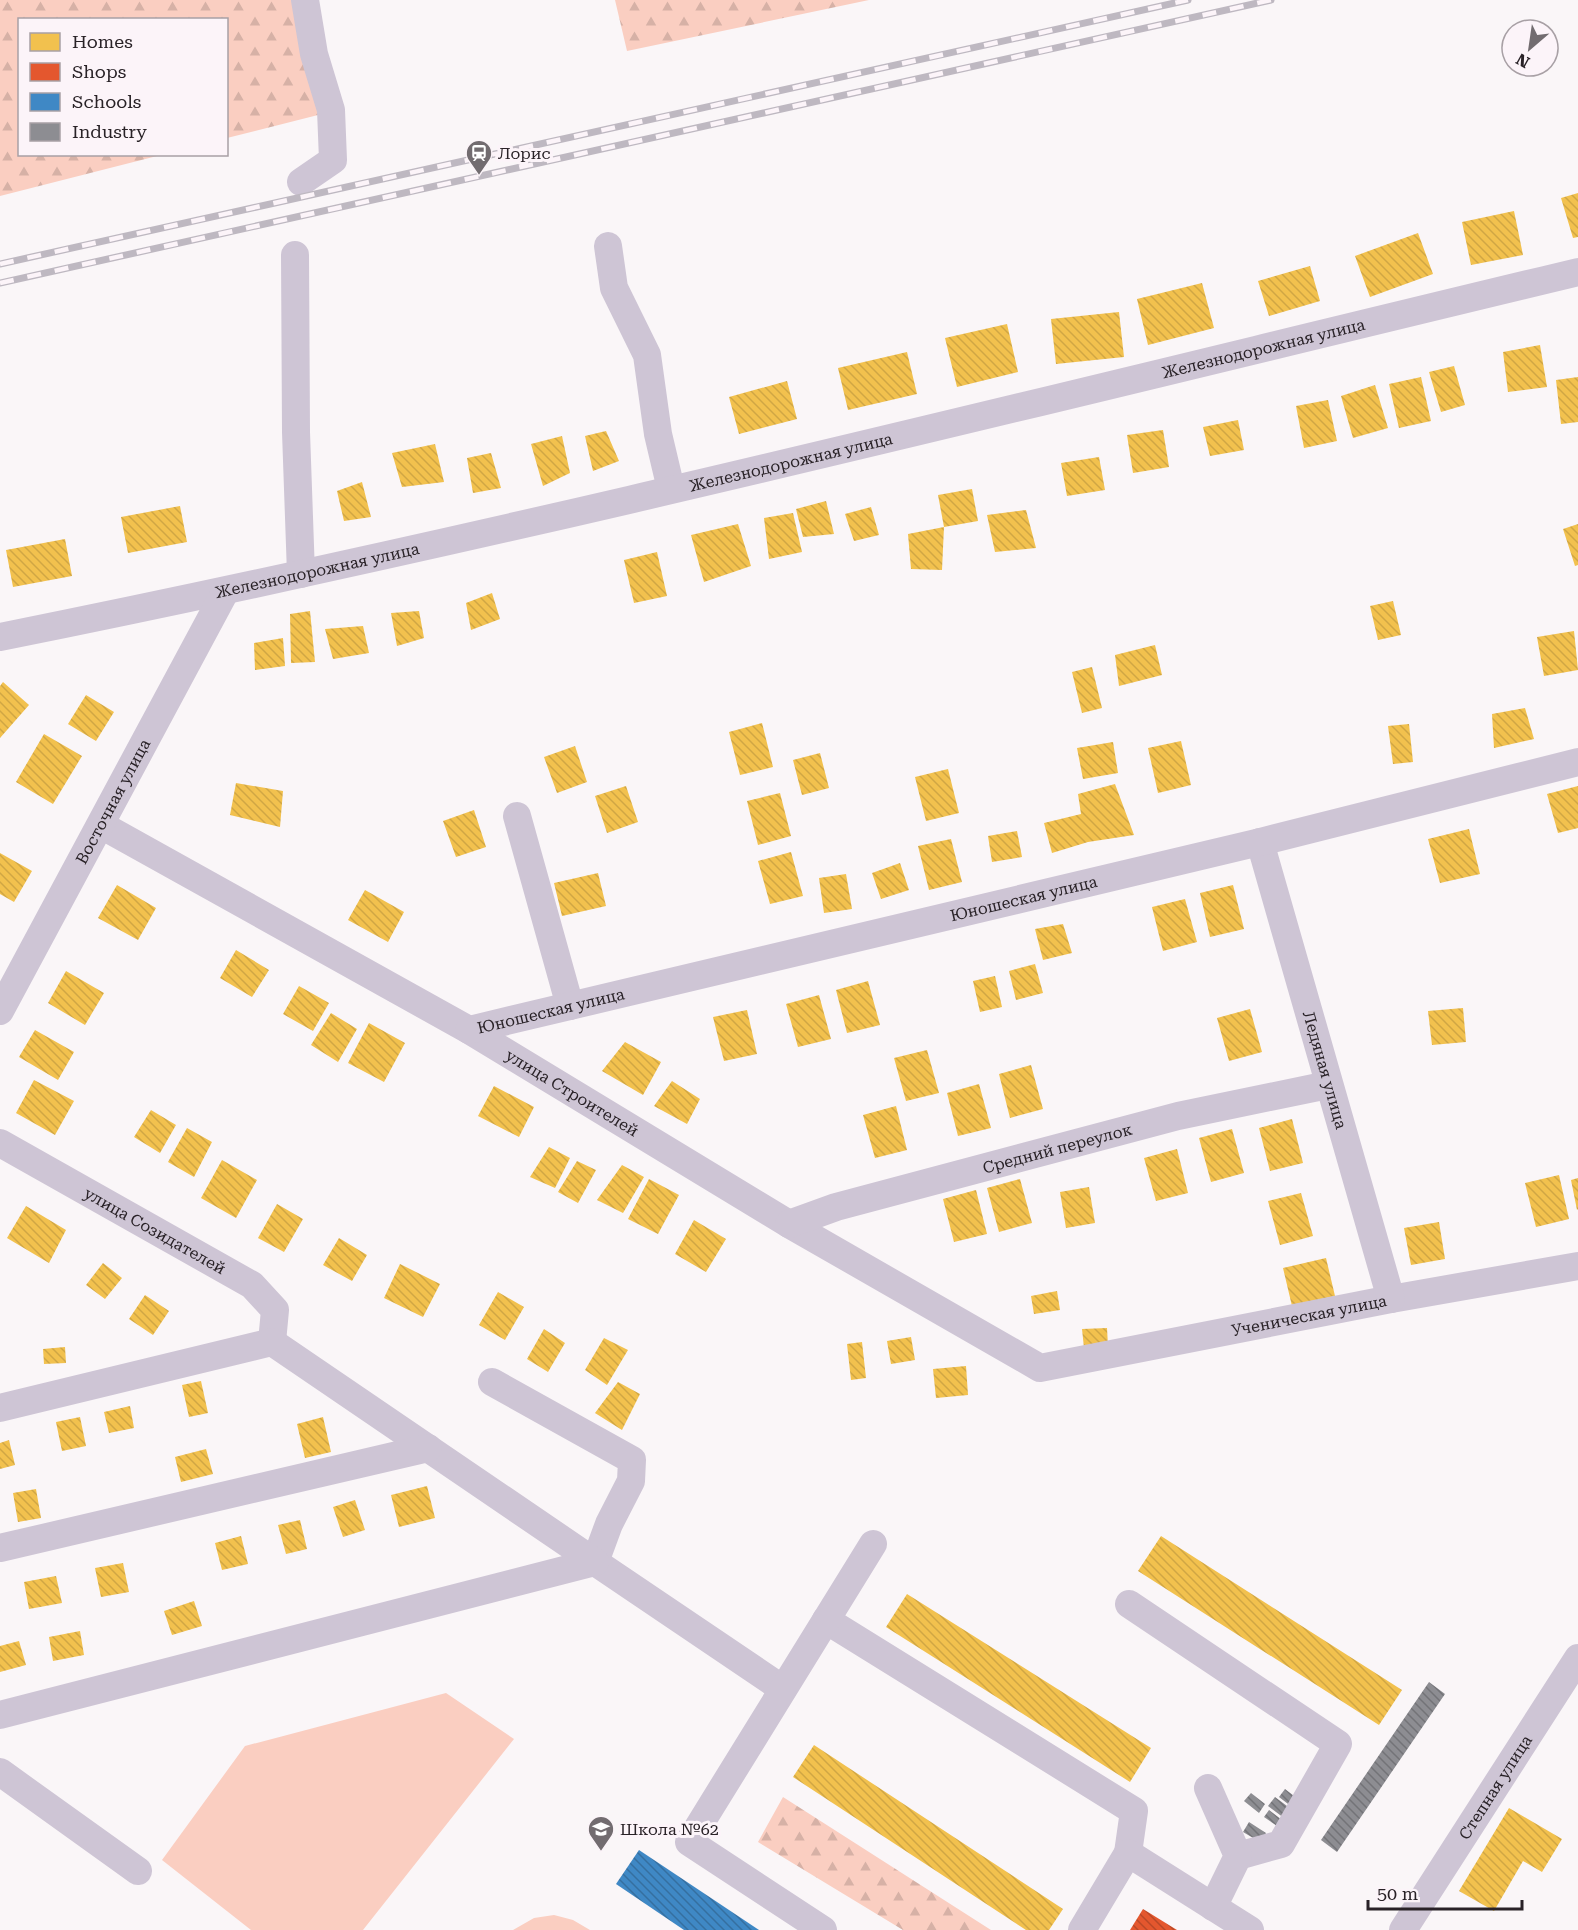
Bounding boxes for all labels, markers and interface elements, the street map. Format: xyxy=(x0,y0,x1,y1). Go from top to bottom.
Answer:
legend xyxy=(18,18,228,156)
north arrow xyxy=(1500,18,1560,78)
text: Homes xyxy=(72,31,133,52)
text: N xyxy=(1513,49,1533,72)
text: Shops xyxy=(72,61,126,82)
text: Schools xyxy=(72,91,141,112)
text: Industry xyxy=(72,121,147,142)
station icon: Лорис xyxy=(464,138,494,176)
place label: Лорис xyxy=(498,144,551,163)
street label: Железнодорожная улица xyxy=(1160,315,1367,382)
street label: Железнодорожная улица xyxy=(687,429,895,496)
street label: Железнодорожная улица xyxy=(213,539,421,602)
street label: Восточная улица xyxy=(72,736,154,867)
street label: Юношеская улица xyxy=(948,872,1099,925)
street label: Юношеская улица xyxy=(475,984,627,1038)
street label: Ледяная улица xyxy=(1299,1009,1351,1131)
street label: улица Строителей xyxy=(502,1046,642,1141)
street label: Средний переулок xyxy=(981,1120,1134,1178)
street label: улица Созидателей xyxy=(81,1183,229,1278)
street label: Ученическая улица xyxy=(1230,1291,1389,1340)
street label: Степная улица xyxy=(1455,1731,1536,1843)
school or university icon: Школа №62 xyxy=(586,1814,616,1852)
place label: Школа №62 xyxy=(620,1820,719,1839)
scale bar xyxy=(1368,1873,1522,1911)
text: 50 m xyxy=(1377,1883,1418,1904)

